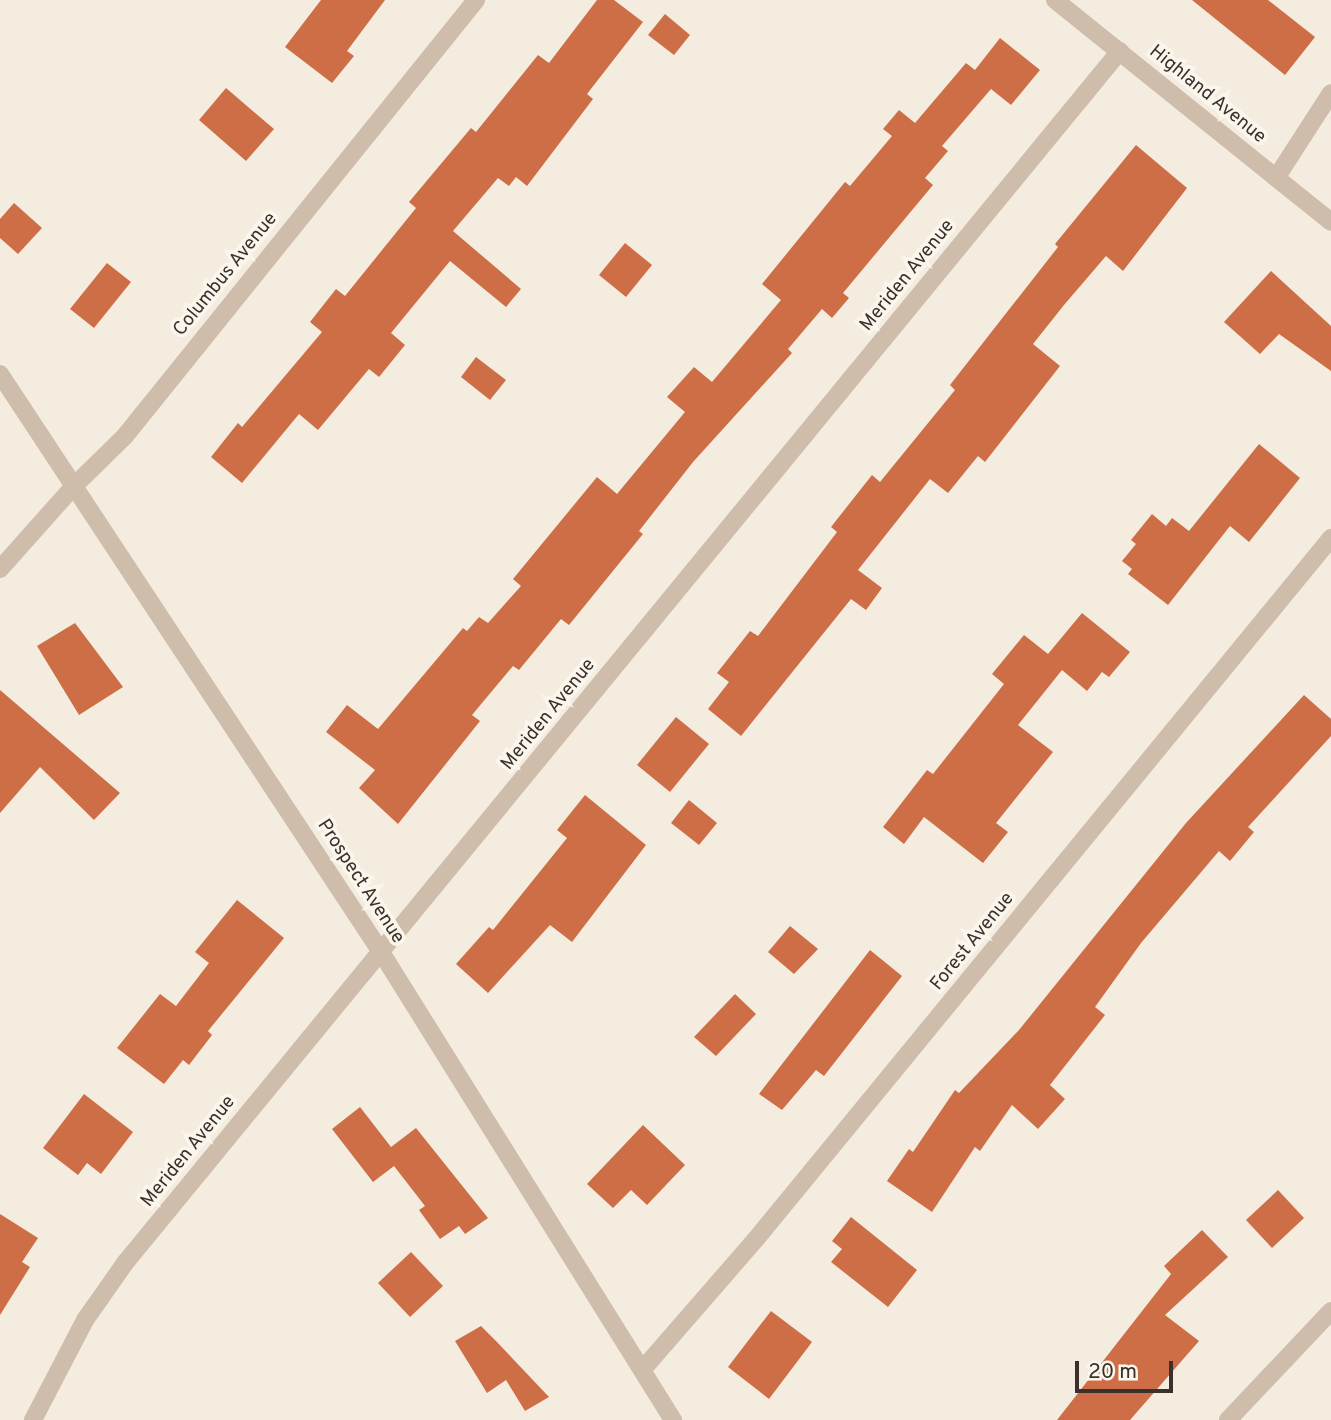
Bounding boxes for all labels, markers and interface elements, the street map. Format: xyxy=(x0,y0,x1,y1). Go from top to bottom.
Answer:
street label: Highland Avenue xyxy=(1144,41,1270,149)
street label: Columbus Avenue xyxy=(169,208,283,342)
street label: Meriden Avenue xyxy=(856,215,960,337)
street label: Meriden Avenue xyxy=(497,654,601,776)
street label: Prospect Avenue xyxy=(311,815,409,949)
street label: Forest Avenue xyxy=(926,888,1020,996)
street label: Meriden Avenue xyxy=(137,1091,241,1213)
scale bar xyxy=(1079,1346,1177,1390)
text: 20 m xyxy=(1088,1359,1137,1386)

